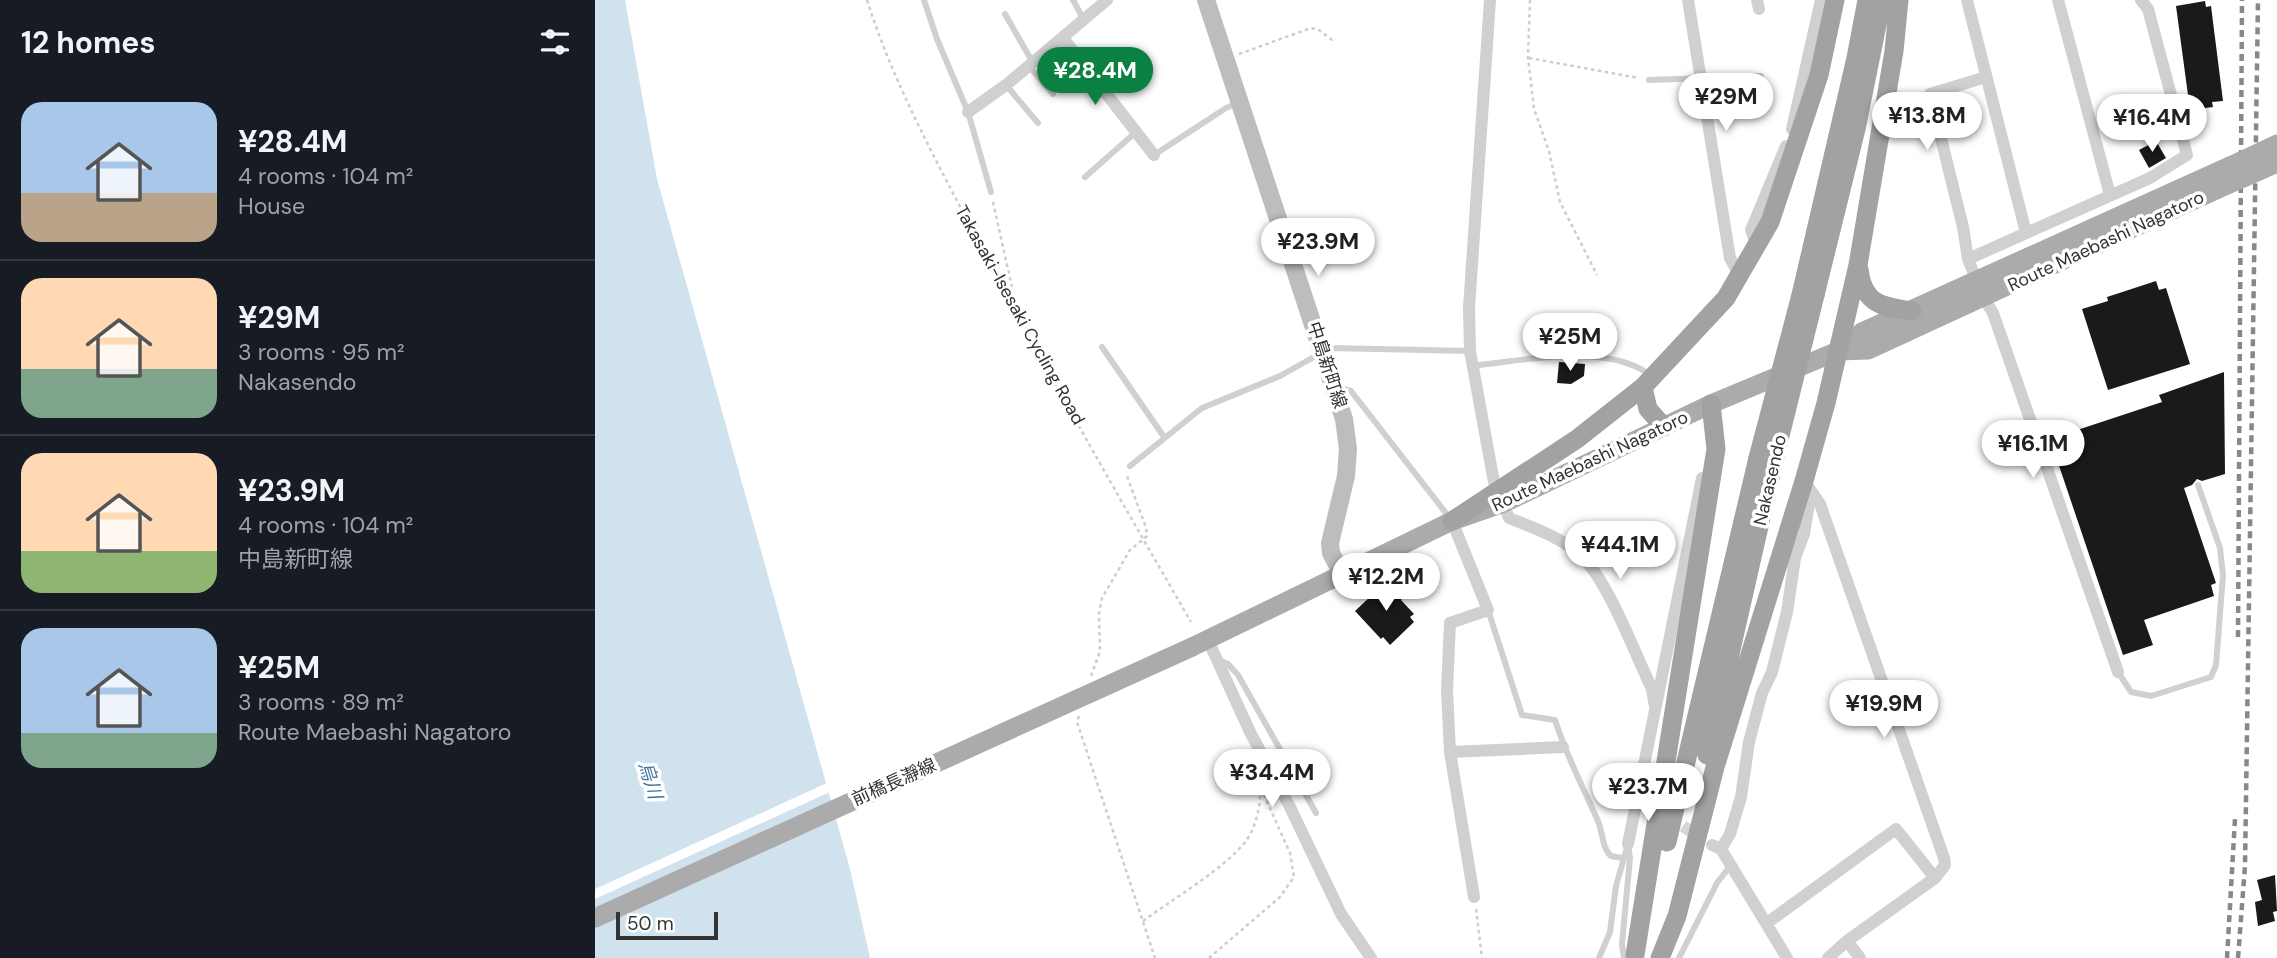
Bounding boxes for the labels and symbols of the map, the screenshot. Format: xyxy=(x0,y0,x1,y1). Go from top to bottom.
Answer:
pin: ¥28.4M xyxy=(1038,48,1152,107)
pin: ¥29M xyxy=(1685,74,1767,133)
pin: ¥13.8M xyxy=(1870,92,1984,152)
pin: ¥16.4M xyxy=(2095,94,2209,154)
street label: Route Maebashi Nagatoro xyxy=(2004,185,2208,297)
street label: Takasaki-Isesaki Cycling Road xyxy=(949,201,1091,429)
pin: ¥23.9M xyxy=(1261,218,1375,278)
pin: ¥25M xyxy=(1529,314,1611,373)
street label: 中島新町線 xyxy=(1302,318,1352,412)
street label: Route Maebashi Nagatoro xyxy=(1488,405,1692,517)
pin: ¥16.1M xyxy=(1976,420,2090,480)
street label: Nakasendo xyxy=(1748,432,1792,528)
pin: ¥44.1M xyxy=(1563,522,1677,581)
pin: ¥12.2M xyxy=(1329,554,1443,613)
pin: ¥19.9M xyxy=(1827,680,1941,740)
pin: ¥34.4M xyxy=(1215,750,1329,809)
street label: 前橋長瀞線 xyxy=(848,753,940,811)
water label: 烏川 xyxy=(633,758,669,804)
pin: ¥23.7M xyxy=(1591,764,1705,823)
scale bar xyxy=(616,909,717,941)

